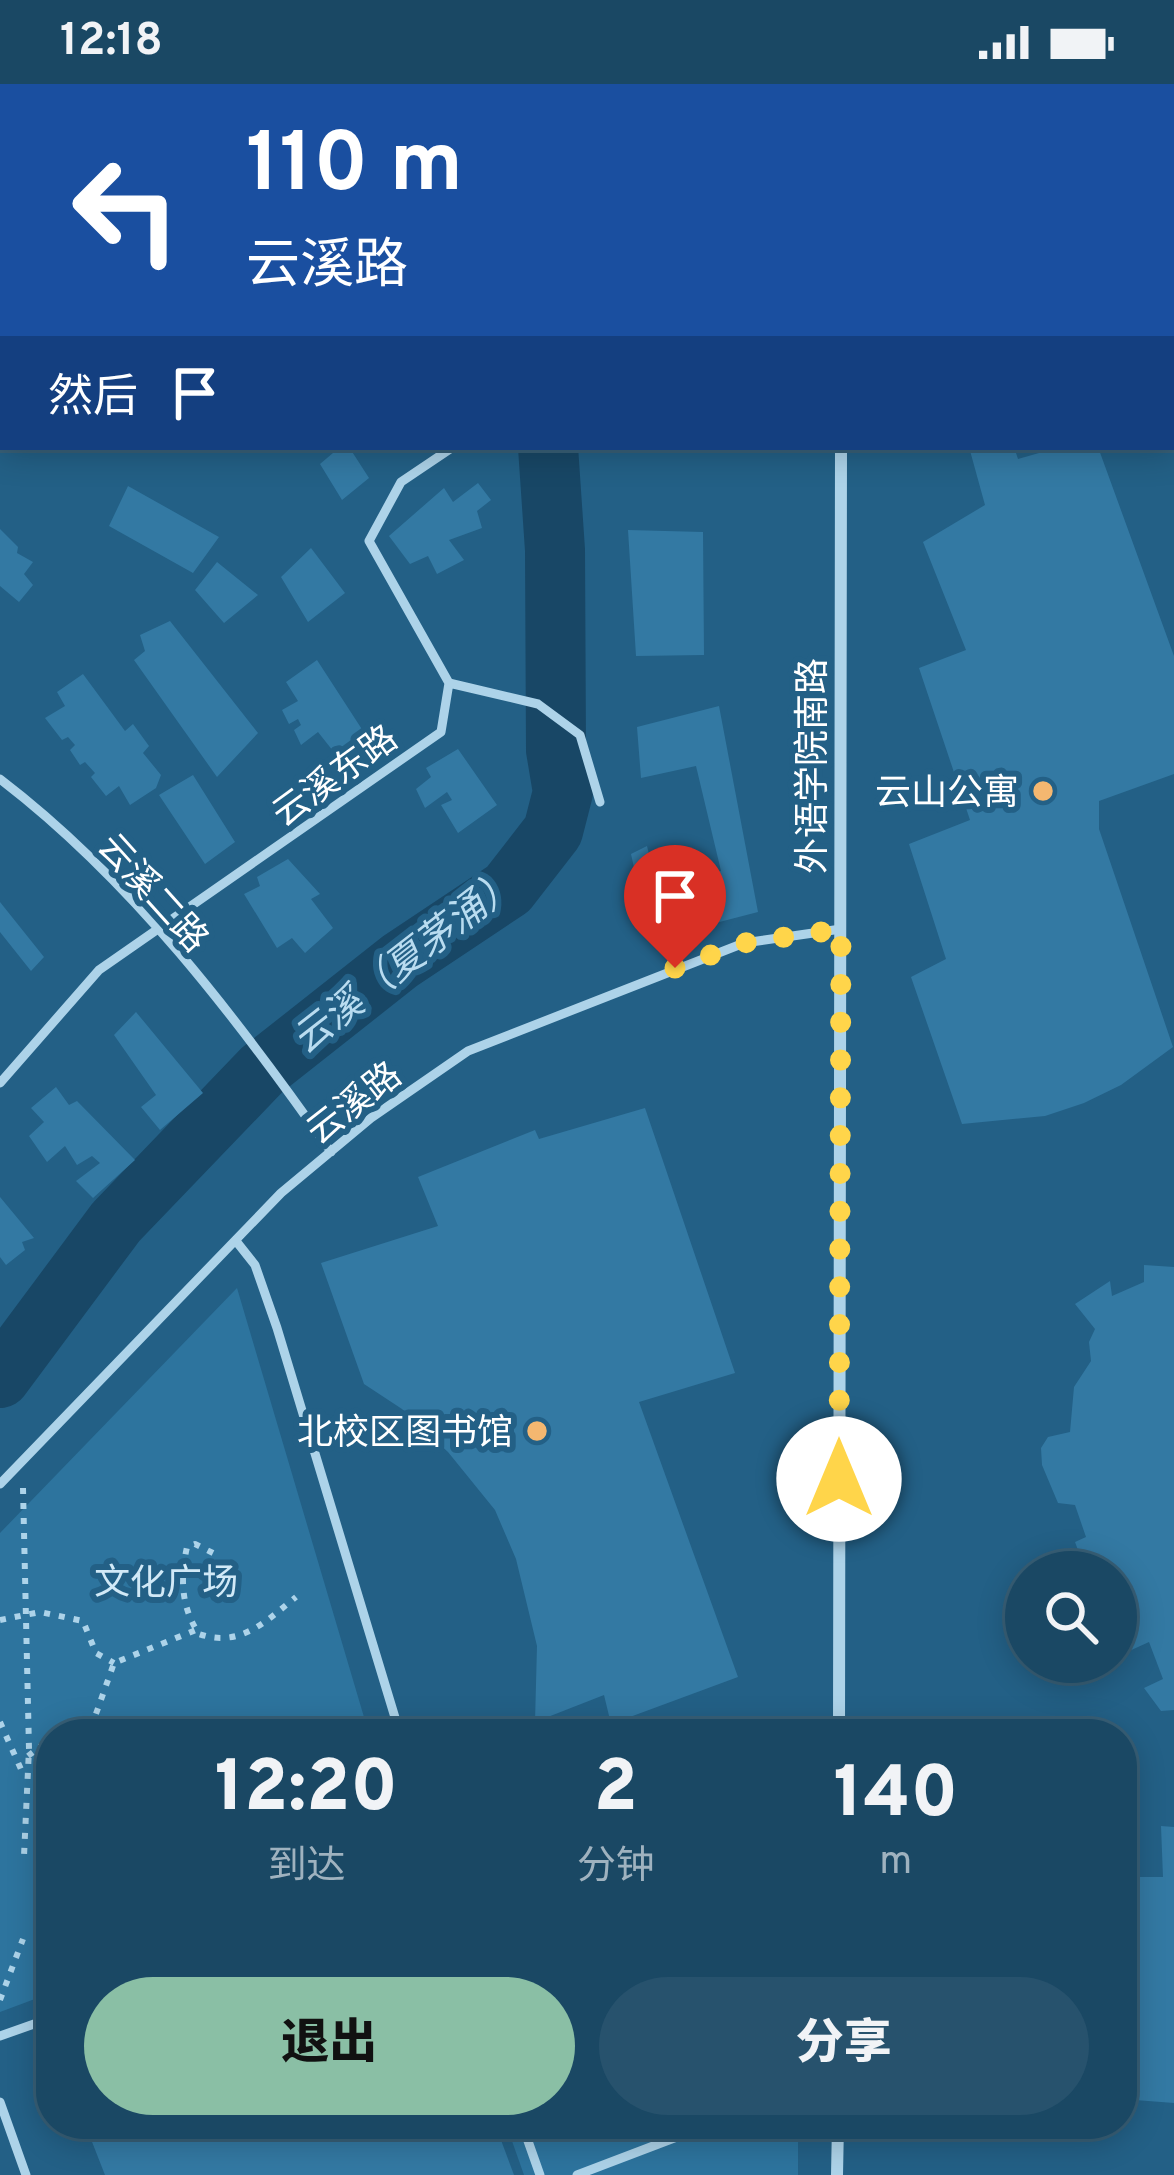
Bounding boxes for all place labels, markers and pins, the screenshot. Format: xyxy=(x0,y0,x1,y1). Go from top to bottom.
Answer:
place label: 云山公寓 xyxy=(875,772,1019,818)
marker: 云山公寓 xyxy=(1030,778,1056,804)
pin xyxy=(624,845,726,968)
place label: 北校区图书馆 xyxy=(297,1412,513,1458)
marker: 北校区图书馆 xyxy=(524,1418,550,1444)

